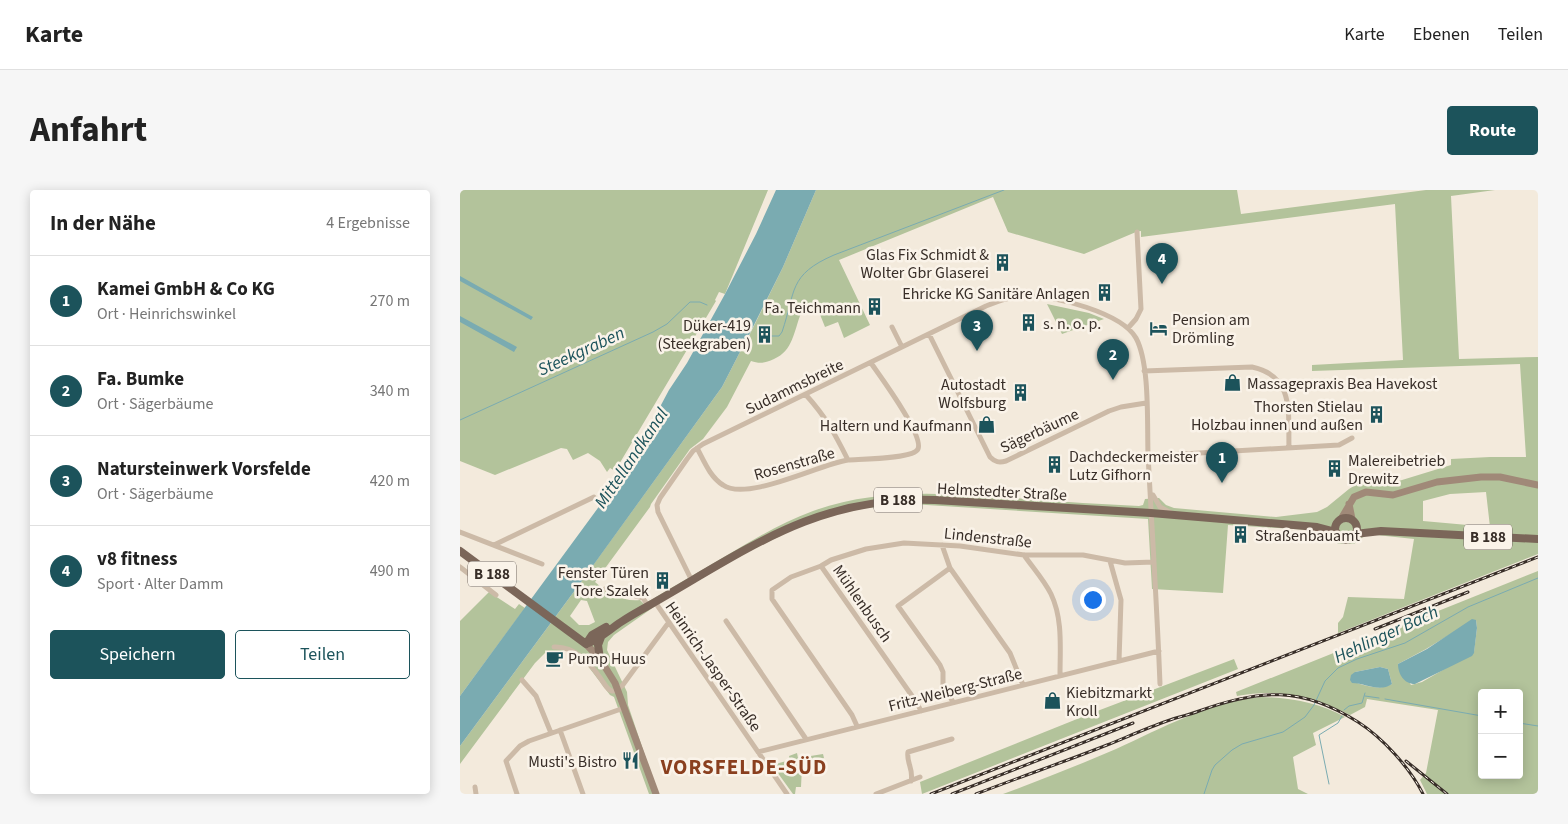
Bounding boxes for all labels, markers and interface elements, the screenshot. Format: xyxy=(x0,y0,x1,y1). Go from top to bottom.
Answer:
text: Karte xyxy=(25,17,83,52)
text: Karte xyxy=(1344,22,1385,47)
text: Ebenen xyxy=(1413,22,1470,47)
text: Teilen xyxy=(1498,22,1543,47)
text: Anfahrt xyxy=(30,105,147,155)
button: Route xyxy=(1447,106,1538,155)
text: In der Nähe xyxy=(50,208,156,238)
text: 4 Ergebnisse xyxy=(326,212,410,234)
pin: 4 xyxy=(1146,243,1178,284)
place label: Glas Fix Schmidt & Wolter Gbr Glaserei xyxy=(860,244,989,284)
building icon: Glas Fix Schmidt & Wolter Gbr Glaserei xyxy=(993,253,1013,273)
text: Kamei GmbH & Co KG xyxy=(97,276,275,303)
place label: Ehricke KG Sanitäre Anlagen xyxy=(902,283,1090,305)
building icon: Ehricke KG Sanitäre Anlagen xyxy=(1094,283,1114,303)
text: 1 xyxy=(62,290,70,312)
text: 270 m xyxy=(370,290,410,312)
place label: Fa. Teichmann xyxy=(764,297,861,319)
building icon: Fa. Teichmann xyxy=(865,297,885,317)
text: Ort · Heinrichswinkel xyxy=(97,303,236,325)
place label: Pension am Drömling xyxy=(1172,309,1250,349)
pin: 3 xyxy=(961,310,993,351)
building icon: s. n. o. p. xyxy=(1019,313,1039,333)
place label: s. n. o. p. xyxy=(1043,313,1101,335)
place label: Düker-419 (Steekgraben) xyxy=(657,315,751,355)
hotel icon: Pension am Drömling xyxy=(1148,318,1168,338)
water label: Steekgraben xyxy=(534,320,629,382)
building icon: Düker-419 (Steekgraben) xyxy=(755,324,775,344)
pin: 2 xyxy=(1097,339,1129,380)
street label: Sudammsbreite xyxy=(742,354,847,420)
text: Fa. Bumke xyxy=(97,366,184,393)
shop icon: Massagepraxis Bea Havekost xyxy=(1223,373,1243,393)
place label: Massagepraxis Bea Havekost xyxy=(1247,373,1438,395)
place label: Autostadt Wolfsburg xyxy=(938,374,1007,414)
text: 2 xyxy=(62,380,70,402)
text: 340 m xyxy=(370,380,410,402)
building icon: Autostadt Wolfsburg xyxy=(1010,383,1030,403)
text: Ort · Sägerbäume xyxy=(97,393,214,415)
place label: Thorsten Stielau Holzbau innen und außen xyxy=(1191,396,1363,436)
water label: Mittellandkanal xyxy=(589,403,675,513)
street label: Sägerbäume xyxy=(996,403,1082,459)
building icon: Thorsten Stielau Holzbau innen und außen xyxy=(1367,405,1387,425)
place label: Haltern und Kaufmann xyxy=(820,415,972,437)
shop icon: Haltern und Kaufmann xyxy=(976,415,996,435)
street label: Rosenstraße xyxy=(751,442,837,486)
pin: 1 xyxy=(1206,442,1238,483)
place label: Dachdeckermeister Lutz Gifhorn xyxy=(1069,446,1199,486)
place label: Malereibetrieb Drewitz xyxy=(1348,450,1445,490)
building icon: Dachdeckermeister Lutz Gifhorn xyxy=(1045,455,1065,475)
text: Natursteinwerk Vorsfelde xyxy=(97,456,311,483)
building icon: Malereibetrieb Drewitz xyxy=(1324,459,1344,479)
text: 3 xyxy=(62,470,70,492)
text: 420 m xyxy=(370,470,410,492)
street label: Helmstedter Straße xyxy=(936,478,1067,506)
text: Ort · Sägerbäume xyxy=(97,483,214,505)
road number: B 188 xyxy=(874,488,922,512)
street label: Lindenstraße xyxy=(943,522,1033,554)
road number: B 188 xyxy=(1464,524,1512,550)
building icon: Straßenbauamt xyxy=(1231,525,1251,545)
place label: Straßenbauamt xyxy=(1255,525,1360,547)
text: v8 fitness xyxy=(97,546,177,573)
text: 4 xyxy=(62,560,70,582)
text: 490 m xyxy=(370,560,410,582)
street label: Mühlenbusch xyxy=(827,560,897,647)
road number: B 188 xyxy=(468,562,516,586)
place label: Fenster Türen Tore Szalek xyxy=(558,562,649,602)
building icon: Fenster Türen Tore Szalek xyxy=(653,571,673,591)
text: Sport · Alter Damm xyxy=(97,573,224,595)
your location xyxy=(1080,587,1106,613)
street label: Heinrich-Jasper-Straße xyxy=(660,597,766,736)
water label: Hehlinger Bach xyxy=(1330,599,1442,670)
button: Speichern xyxy=(50,630,225,679)
button: Teilen xyxy=(235,630,410,679)
cafe icon: Pump Huus xyxy=(544,648,564,668)
place label: Pump Huus xyxy=(568,648,646,670)
street label: Fritz-Weiberg-Straße xyxy=(886,663,1025,717)
place label: Kiebitzmarkt Kroll xyxy=(1066,682,1153,722)
map controls xyxy=(1478,689,1523,779)
button: + xyxy=(1478,689,1523,734)
shop icon: Kiebitzmarkt Kroll xyxy=(1042,691,1062,711)
button: − xyxy=(1478,734,1523,779)
place label: Musti's Bistro xyxy=(528,751,617,773)
restaurant icon: Musti's Bistro xyxy=(621,751,641,771)
district label: VORSFELDE-SÜD xyxy=(660,752,827,782)

